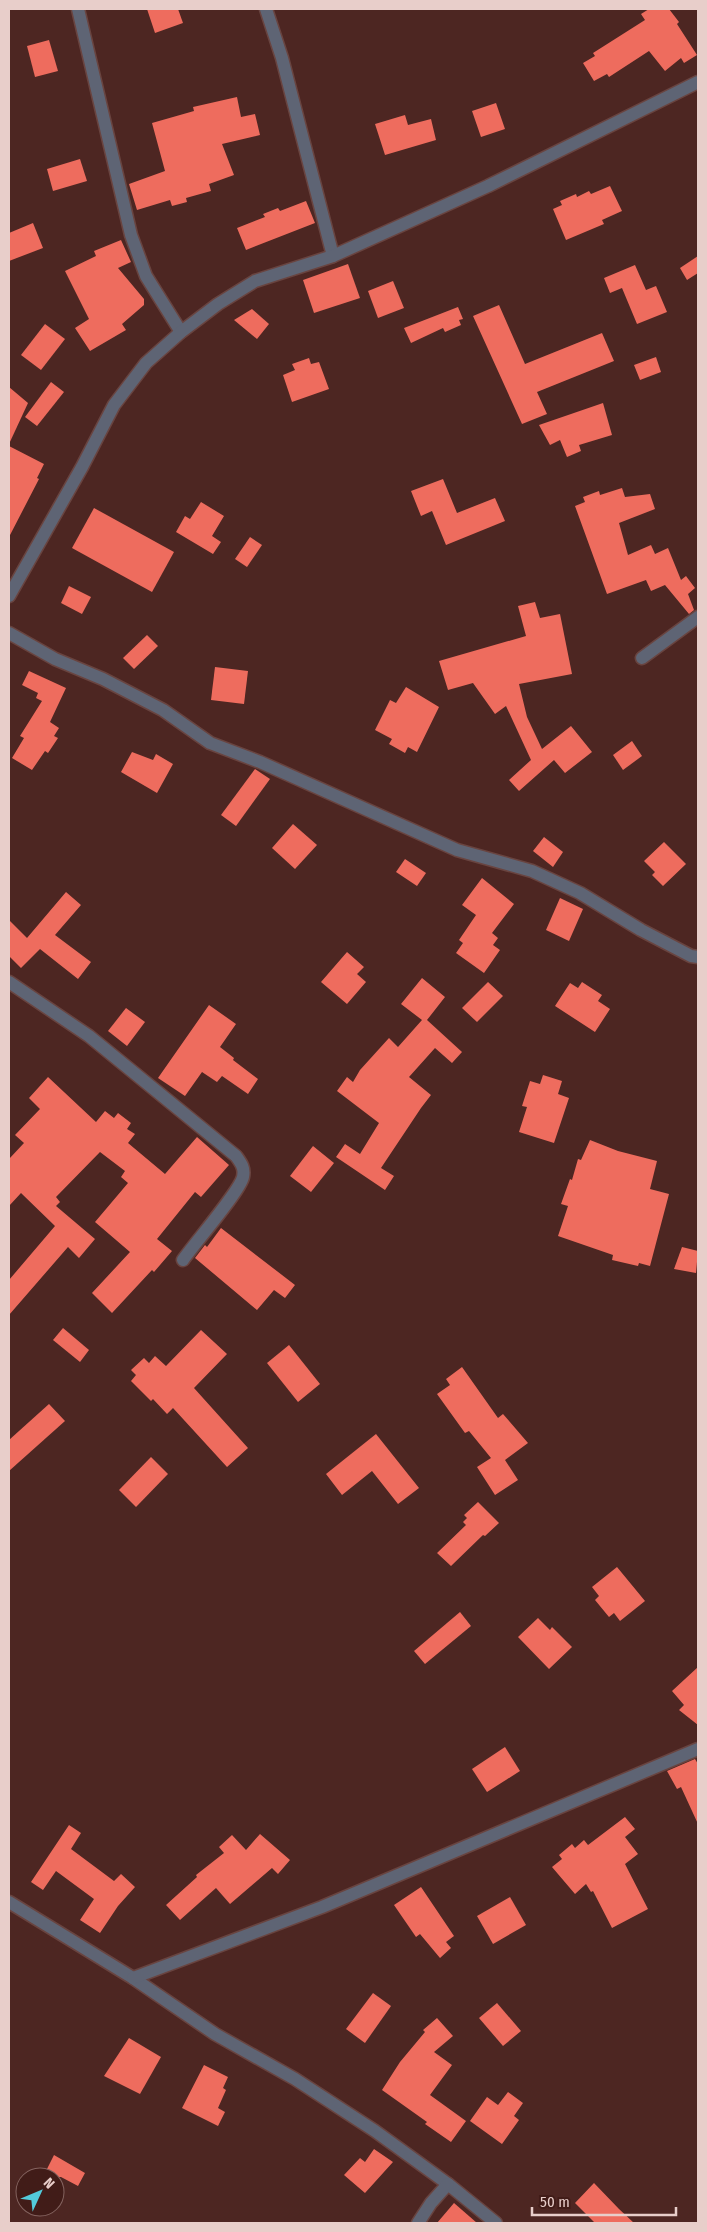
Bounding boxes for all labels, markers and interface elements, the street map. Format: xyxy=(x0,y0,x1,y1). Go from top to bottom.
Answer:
north arrow xyxy=(15,2167,65,2217)
text: N xyxy=(40,2174,58,2192)
scale bar xyxy=(532,2184,676,2216)
text: 50 m xyxy=(540,2193,570,2211)

